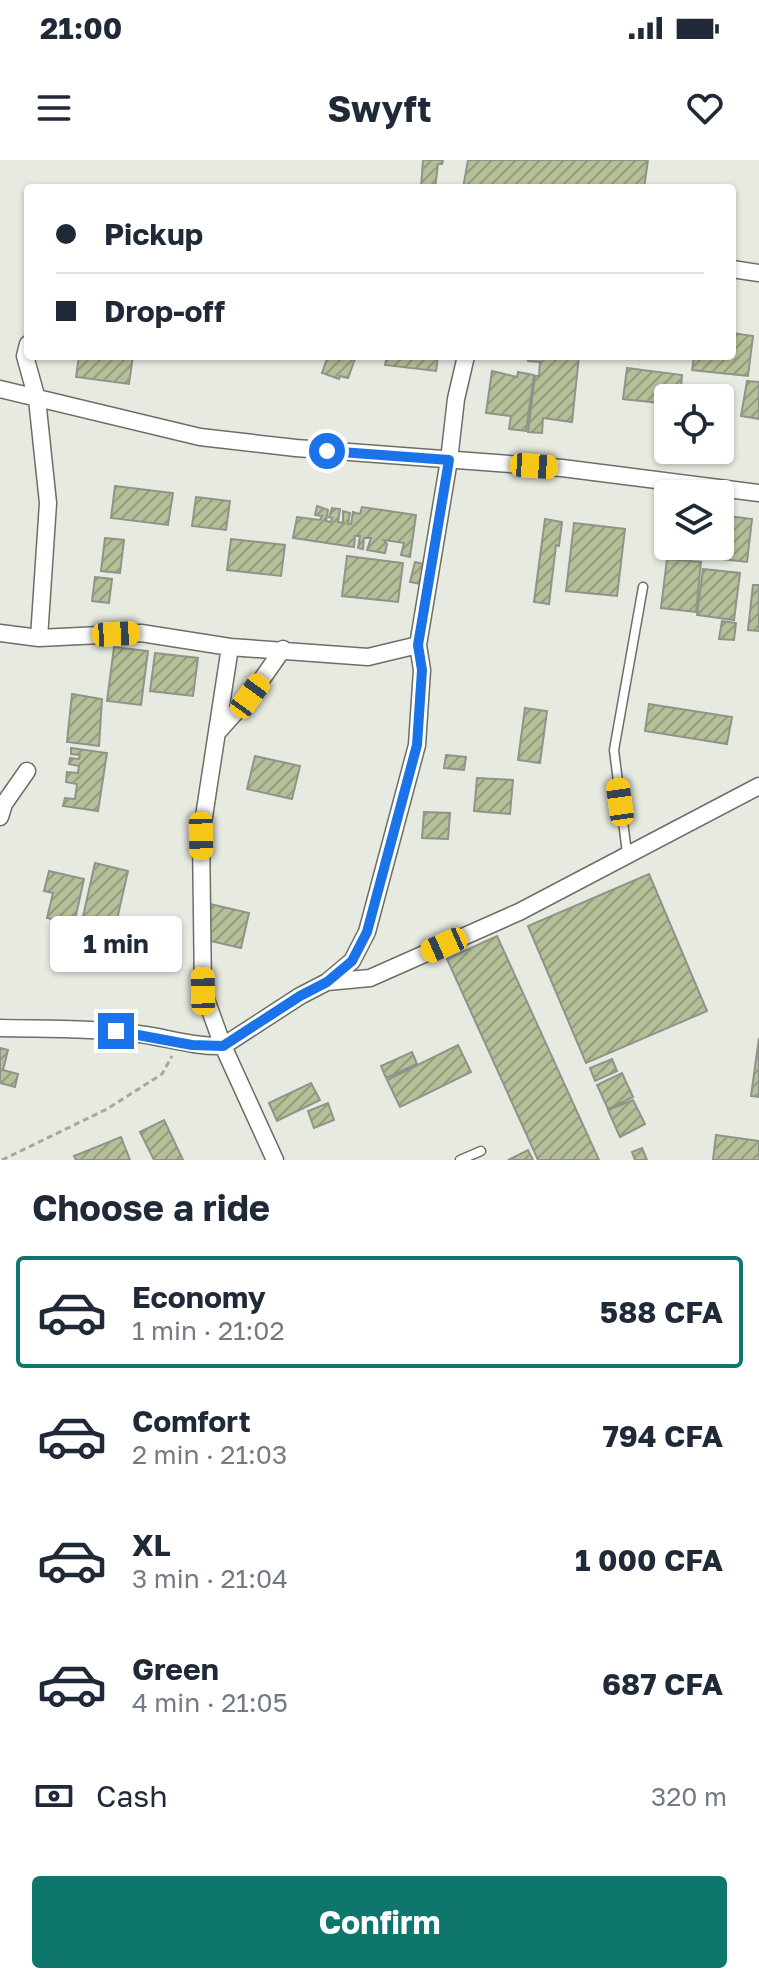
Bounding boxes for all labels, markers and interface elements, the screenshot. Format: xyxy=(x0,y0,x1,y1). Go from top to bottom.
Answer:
text: 21:00 xyxy=(40,10,122,46)
icon: menu xyxy=(32,86,76,130)
icon: heart xyxy=(683,86,727,130)
text: Swyft xyxy=(327,87,432,130)
text: Pickup xyxy=(104,216,203,252)
text: Drop-off xyxy=(104,293,225,329)
map controls xyxy=(654,384,734,560)
button: locate xyxy=(654,384,734,464)
route start xyxy=(309,433,345,469)
car xyxy=(509,452,559,480)
button: layers xyxy=(654,480,734,560)
car xyxy=(91,621,141,647)
car xyxy=(226,670,274,722)
car xyxy=(605,777,635,827)
car xyxy=(189,812,213,860)
callout: 1 min xyxy=(50,915,182,971)
car xyxy=(417,924,471,966)
text: 1 min xyxy=(83,928,149,959)
car xyxy=(191,967,215,1015)
route end xyxy=(98,1013,134,1049)
text: Choose a ride xyxy=(32,1186,270,1229)
icon: car xyxy=(36,1276,108,1348)
text: Economy xyxy=(132,1279,266,1315)
text: 588 CFA xyxy=(600,1294,723,1330)
text: 1 min · 21:02 xyxy=(132,1315,285,1346)
icon: car xyxy=(36,1400,108,1472)
text: Comfort xyxy=(132,1403,251,1439)
text: 794 CFA xyxy=(602,1418,723,1454)
text: 2 min · 21:03 xyxy=(132,1439,287,1470)
icon: car xyxy=(36,1524,108,1596)
text: XL xyxy=(132,1527,171,1563)
text: 1 000 CFA xyxy=(575,1542,723,1578)
text: 3 min · 21:04 xyxy=(132,1563,288,1594)
icon: car xyxy=(36,1648,108,1720)
text: Green xyxy=(132,1651,219,1687)
text: 687 CFA xyxy=(602,1666,723,1702)
text: 4 min · 21:05 xyxy=(132,1687,288,1718)
icon: cash xyxy=(32,1774,76,1818)
text: Cash xyxy=(96,1778,168,1814)
text: 320 m xyxy=(651,1781,727,1812)
button: Confirm xyxy=(32,1876,727,1968)

